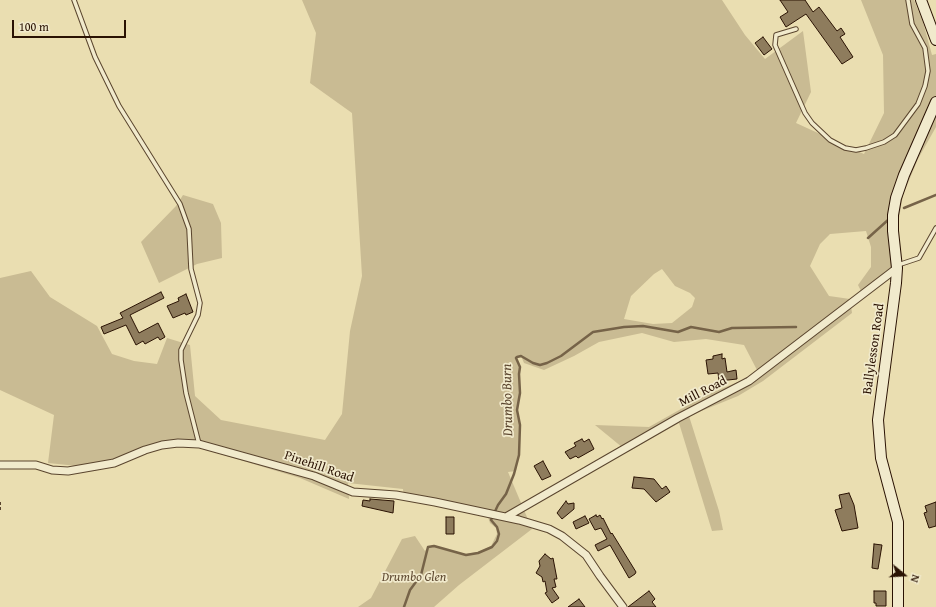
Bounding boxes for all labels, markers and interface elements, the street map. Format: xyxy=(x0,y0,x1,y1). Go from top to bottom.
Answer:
scale bar xyxy=(14,12,128,38)
text: 100 m xyxy=(19,18,49,35)
street label: Ballylesson Road xyxy=(860,303,888,395)
water label: Drumbo Burn xyxy=(499,364,517,436)
street label: Mill Road xyxy=(676,373,730,411)
street label: Pinehill Road xyxy=(282,448,356,486)
north arrow xyxy=(884,555,924,595)
park label: Drumbo Glen xyxy=(382,570,446,586)
text: N xyxy=(907,573,924,585)

